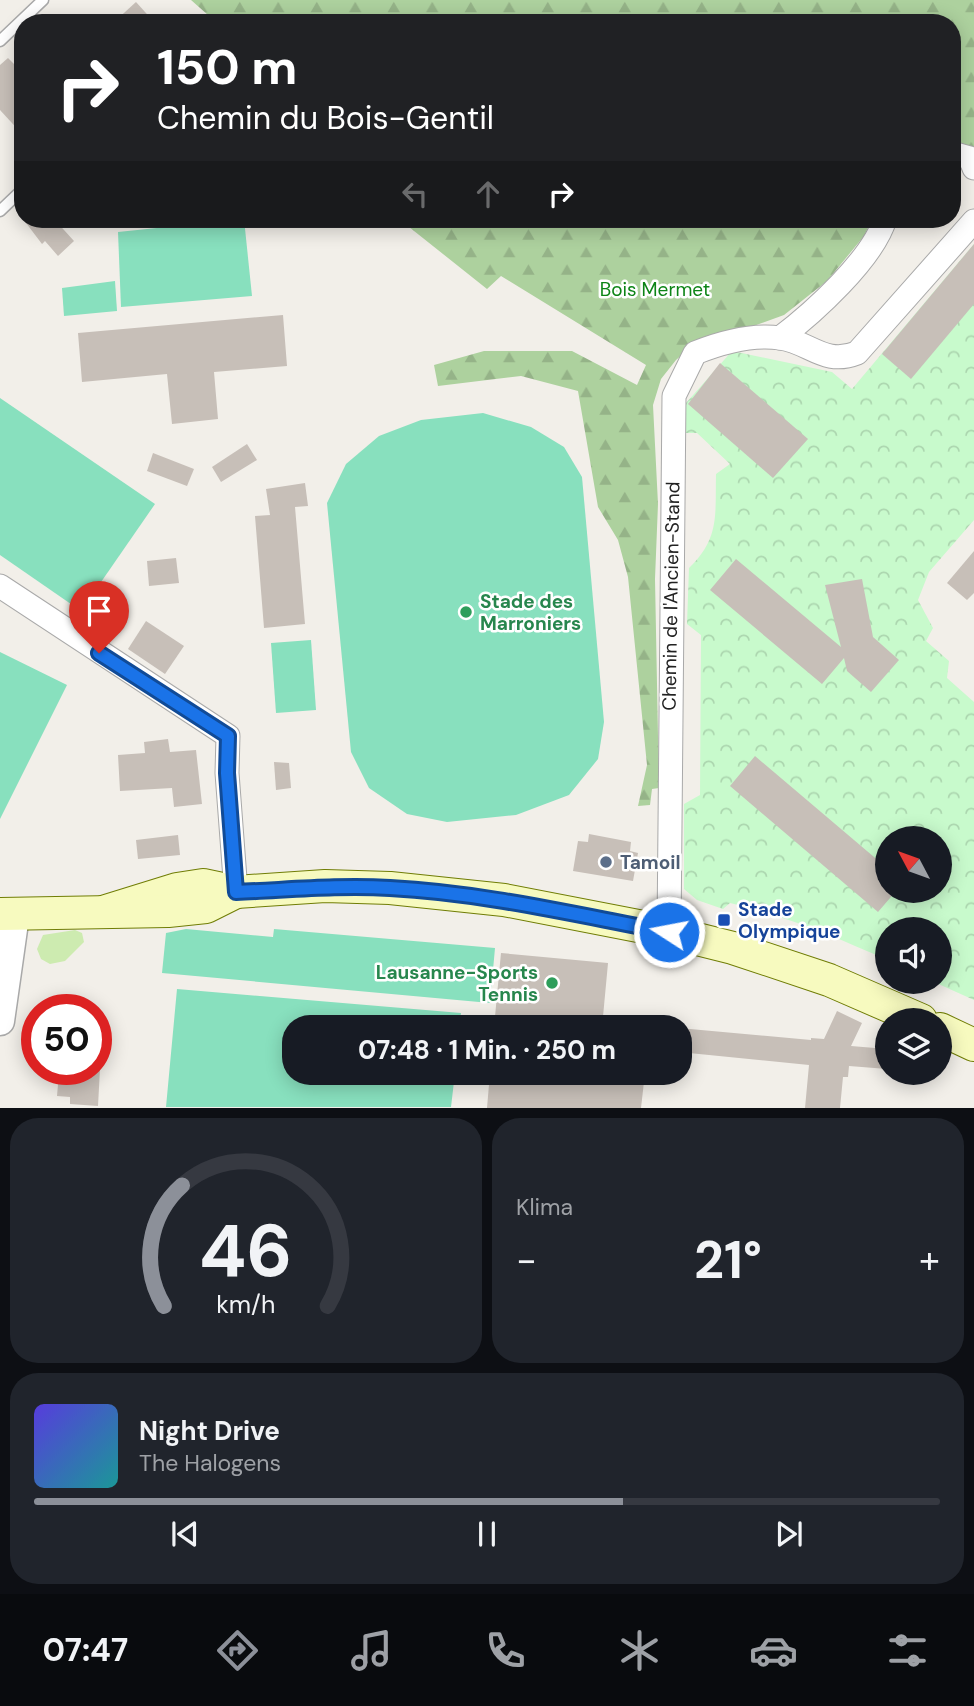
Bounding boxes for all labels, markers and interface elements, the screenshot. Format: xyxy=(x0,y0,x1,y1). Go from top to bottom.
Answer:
text: 150 m xyxy=(157,35,297,99)
icon: right xyxy=(42,42,133,133)
text: Chemin du Bois-Gentil xyxy=(157,97,494,139)
icon: left xyxy=(396,175,434,213)
icon: ahead xyxy=(469,175,507,213)
icon: right xyxy=(542,175,580,213)
park label: Bois Mermet xyxy=(600,277,710,302)
street label: Chemin de l'Ancien-Stand xyxy=(657,481,685,711)
pin xyxy=(69,581,129,653)
place label: Stade des Marroniers xyxy=(480,589,581,636)
icon: arrive xyxy=(80,592,118,630)
marker: Stade des Marroniers xyxy=(458,604,474,620)
north arrow xyxy=(875,826,952,903)
map controls xyxy=(875,826,952,1085)
place label: Tamoil xyxy=(620,850,681,875)
marker: Tamoil xyxy=(598,854,614,870)
position arrow xyxy=(632,895,706,969)
place label: Stade Olympique xyxy=(738,897,841,944)
marker: Stade Olympique xyxy=(716,912,732,928)
button: sound xyxy=(875,917,952,994)
place label: Lausanne-Sports Tennis xyxy=(376,960,538,1007)
marker: Lausanne-Sports Tennis xyxy=(544,975,560,991)
speed limit sign: 50 xyxy=(21,994,112,1085)
button: layers xyxy=(875,1008,952,1085)
text: 07:48 · 1 Min. · 250 m xyxy=(358,1033,616,1067)
text: Klima xyxy=(516,1192,573,1222)
text: 46 xyxy=(199,1205,293,1300)
text: 21° xyxy=(694,1226,762,1294)
text: − xyxy=(516,1235,537,1285)
text: + xyxy=(919,1235,940,1285)
text: km/h xyxy=(216,1288,276,1321)
text: Night Drive xyxy=(139,1414,280,1448)
text: The Halogens xyxy=(139,1448,281,1478)
icon: previous xyxy=(166,1515,204,1553)
icon: pause xyxy=(468,1515,506,1553)
icon: next xyxy=(770,1515,808,1553)
icon: directions xyxy=(213,1626,262,1675)
icon: music xyxy=(347,1626,396,1675)
icon: phone xyxy=(481,1626,530,1675)
icon: climate xyxy=(615,1626,664,1675)
icon: car xyxy=(749,1626,798,1675)
icon: filters xyxy=(883,1626,932,1675)
text: 07:47 xyxy=(42,1629,128,1671)

